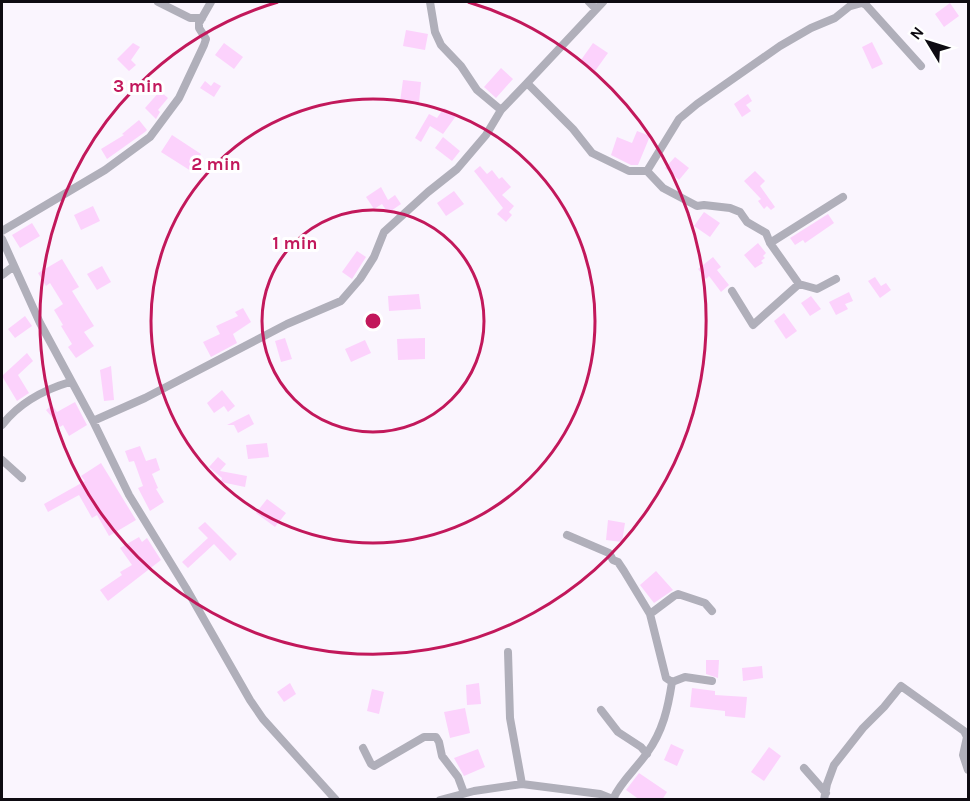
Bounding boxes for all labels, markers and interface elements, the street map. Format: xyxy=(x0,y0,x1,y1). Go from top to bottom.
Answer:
north arrow xyxy=(898,12,958,72)
text: N xyxy=(906,23,928,43)
text: 3 min xyxy=(113,75,163,97)
text: 2 min xyxy=(191,153,241,175)
text: 1 min xyxy=(272,232,318,254)
centre of rings xyxy=(363,311,383,331)

